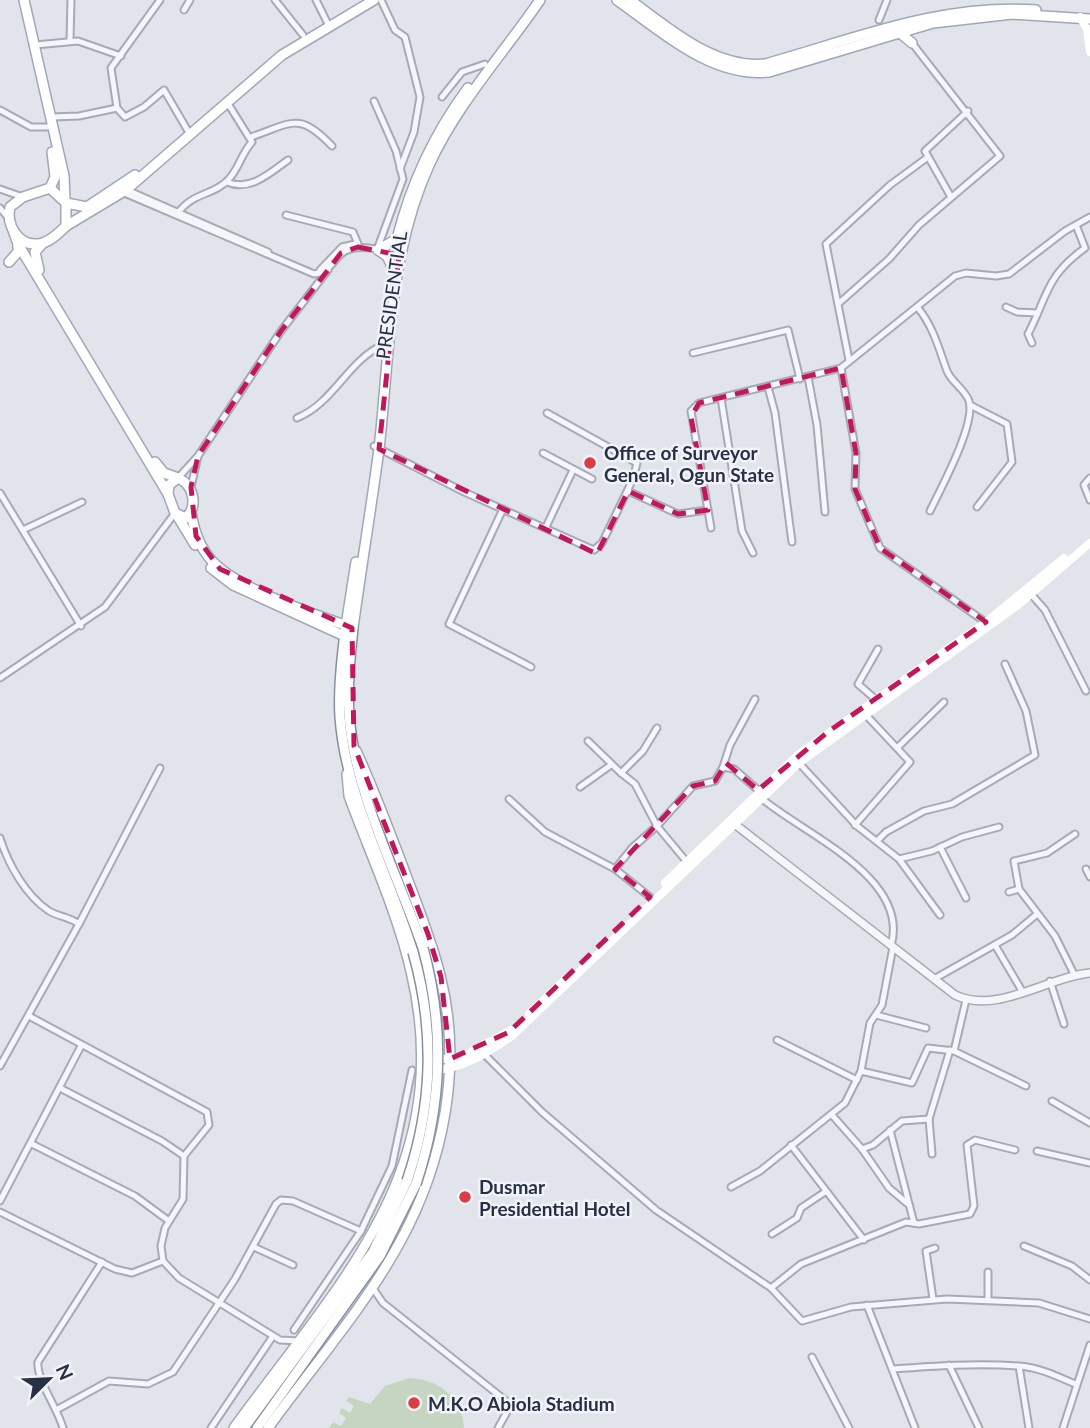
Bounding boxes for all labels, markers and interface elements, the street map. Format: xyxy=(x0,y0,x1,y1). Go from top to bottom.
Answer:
street label: PRESIDENTIAL xyxy=(371,229,411,360)
place label: Office of Surveyor General, Ogun State xyxy=(604,441,774,486)
marker: Office of Surveyor General, Ogun State xyxy=(582,455,598,471)
place label: Dusmar Presidential Hotel xyxy=(479,1175,630,1220)
marker: Dusmar Presidential Hotel xyxy=(457,1189,473,1205)
north arrow xyxy=(14,1344,84,1414)
text: N xyxy=(52,1361,78,1383)
place label: M.K.O Abiola Stadium xyxy=(428,1392,615,1415)
marker: M.K.O Abiola Stadium xyxy=(406,1395,422,1411)

